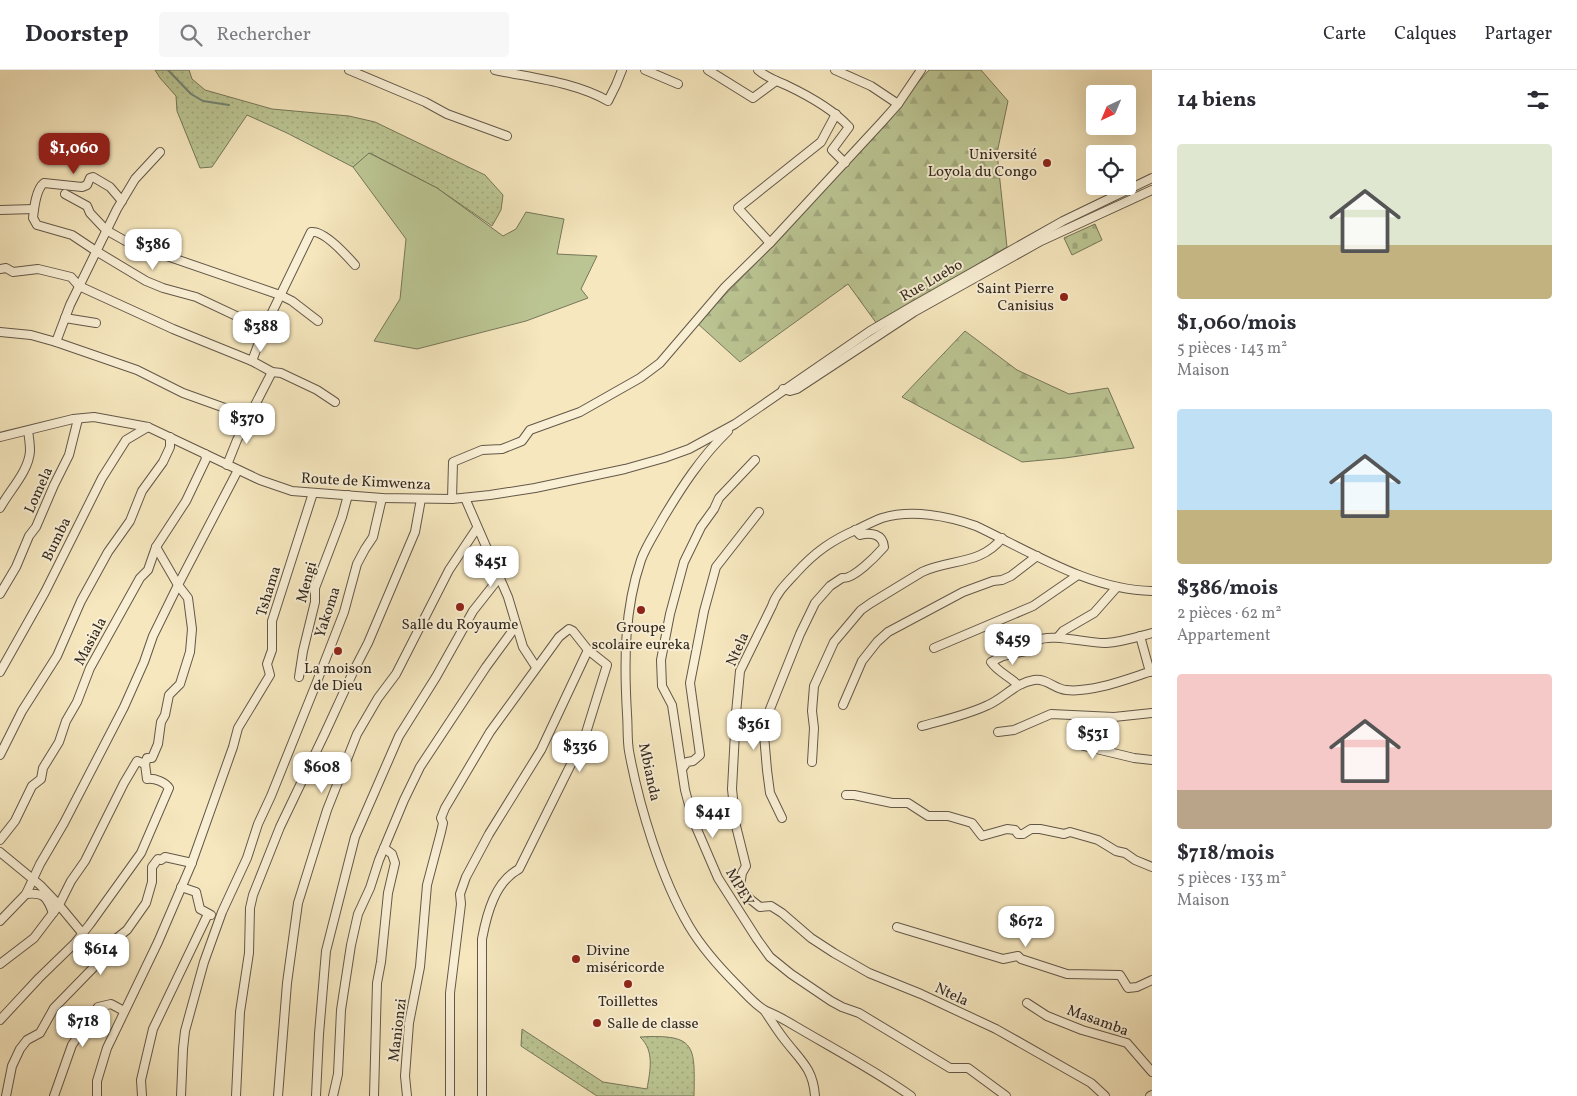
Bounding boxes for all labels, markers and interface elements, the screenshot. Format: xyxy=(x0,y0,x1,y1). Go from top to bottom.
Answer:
search box xyxy=(159,12,509,57)
text: Doorstep xyxy=(25,18,129,52)
icon: search xyxy=(177,21,205,49)
text: Rechercher xyxy=(217,22,311,48)
text: Carte xyxy=(1323,22,1366,47)
text: Calques xyxy=(1394,22,1456,47)
text: Partager xyxy=(1484,22,1552,47)
north arrow xyxy=(1086,85,1136,135)
map controls xyxy=(1086,85,1136,195)
text: 14 biens xyxy=(1177,86,1256,115)
icon: filters xyxy=(1524,86,1552,114)
pin: $1,060 xyxy=(33,132,115,175)
text: $1,060 xyxy=(50,138,98,160)
place label: Université Loyola du Congo xyxy=(928,145,1037,183)
button: locate xyxy=(1086,145,1136,195)
marker: Université Loyola du Congo xyxy=(1041,157,1053,169)
icon: home xyxy=(1320,176,1410,266)
pin: $386 xyxy=(123,228,183,271)
text: $386 xyxy=(136,234,170,256)
street label: Rue Luebo xyxy=(897,255,967,308)
place label: Saint Pierre Canisius xyxy=(976,279,1054,317)
marker: Saint Pierre Canisius xyxy=(1058,291,1070,303)
text: $1,060/mois xyxy=(1177,309,1297,338)
pin: $388 xyxy=(231,310,291,353)
text: $388 xyxy=(244,316,278,338)
text: 5 pièces · 143 m² xyxy=(1177,338,1287,360)
text: Maison xyxy=(1177,360,1230,382)
pin: $370 xyxy=(217,402,277,445)
text: $370 xyxy=(230,408,264,430)
icon: home xyxy=(1320,441,1410,531)
street label: Lomela xyxy=(20,464,59,517)
street label: Route de Kimwenza xyxy=(300,469,431,496)
street label: Bumba xyxy=(38,514,77,565)
pin: $451 xyxy=(461,546,521,588)
text: $451 xyxy=(475,551,507,573)
street label: Mengi xyxy=(292,559,323,605)
street label: Tshama xyxy=(252,564,287,619)
text: $386/mois xyxy=(1177,574,1278,603)
street label: Yakoma xyxy=(310,584,347,641)
marker: Salle du Royaume xyxy=(454,601,466,613)
text: 2 pièces · 62 m² xyxy=(1177,603,1281,625)
marker: Groupe scolaire eureka xyxy=(635,604,647,616)
street label: Masiala xyxy=(70,614,113,670)
place label: Salle du Royaume xyxy=(402,615,518,636)
place label: Groupe scolaire eureka xyxy=(592,618,690,656)
pin: $459 xyxy=(983,624,1043,666)
text: Appartement xyxy=(1177,625,1271,647)
street label: Ntela xyxy=(722,629,755,670)
text: $459 xyxy=(996,629,1030,651)
marker: La moison de Dieu xyxy=(332,645,344,657)
place label: La moison de Dieu xyxy=(304,659,372,697)
icon: home xyxy=(1320,706,1410,796)
pin: $361 xyxy=(724,708,784,751)
text: $361 xyxy=(738,714,770,736)
pin: $531 xyxy=(1063,718,1123,760)
text: $531 xyxy=(1077,723,1109,745)
pin: $336 xyxy=(550,730,610,773)
text: $336 xyxy=(563,736,597,758)
street label: Mbianda xyxy=(632,741,665,803)
pin: $608 xyxy=(292,752,352,794)
text: $608 xyxy=(304,757,340,779)
pin: $441 xyxy=(683,796,743,839)
text: $441 xyxy=(696,802,730,824)
text: $718/mois xyxy=(1177,839,1274,868)
street label: MPEY xyxy=(719,865,758,911)
text: 5 pièces · 133 m² xyxy=(1177,868,1286,890)
text: Maison xyxy=(1177,890,1230,912)
pin: $672 xyxy=(996,906,1056,948)
text: $672 xyxy=(1009,911,1043,933)
pin: $614 xyxy=(71,934,131,976)
text: $614 xyxy=(84,939,118,961)
place label: Divine miséricorde xyxy=(586,941,665,979)
marker: Divine miséricorde xyxy=(570,953,582,965)
marker: Toillettes xyxy=(622,978,634,990)
street label: Ntela xyxy=(931,978,972,1012)
place label: Toillettes xyxy=(598,992,658,1013)
street label: Manionzi xyxy=(384,997,413,1063)
street label: Masamba xyxy=(1064,1001,1131,1042)
pin: $718 xyxy=(53,1006,113,1048)
text: $718 xyxy=(67,1011,99,1033)
place label: Salle de classe xyxy=(607,1014,699,1035)
marker: Salle de classe xyxy=(591,1017,603,1029)

